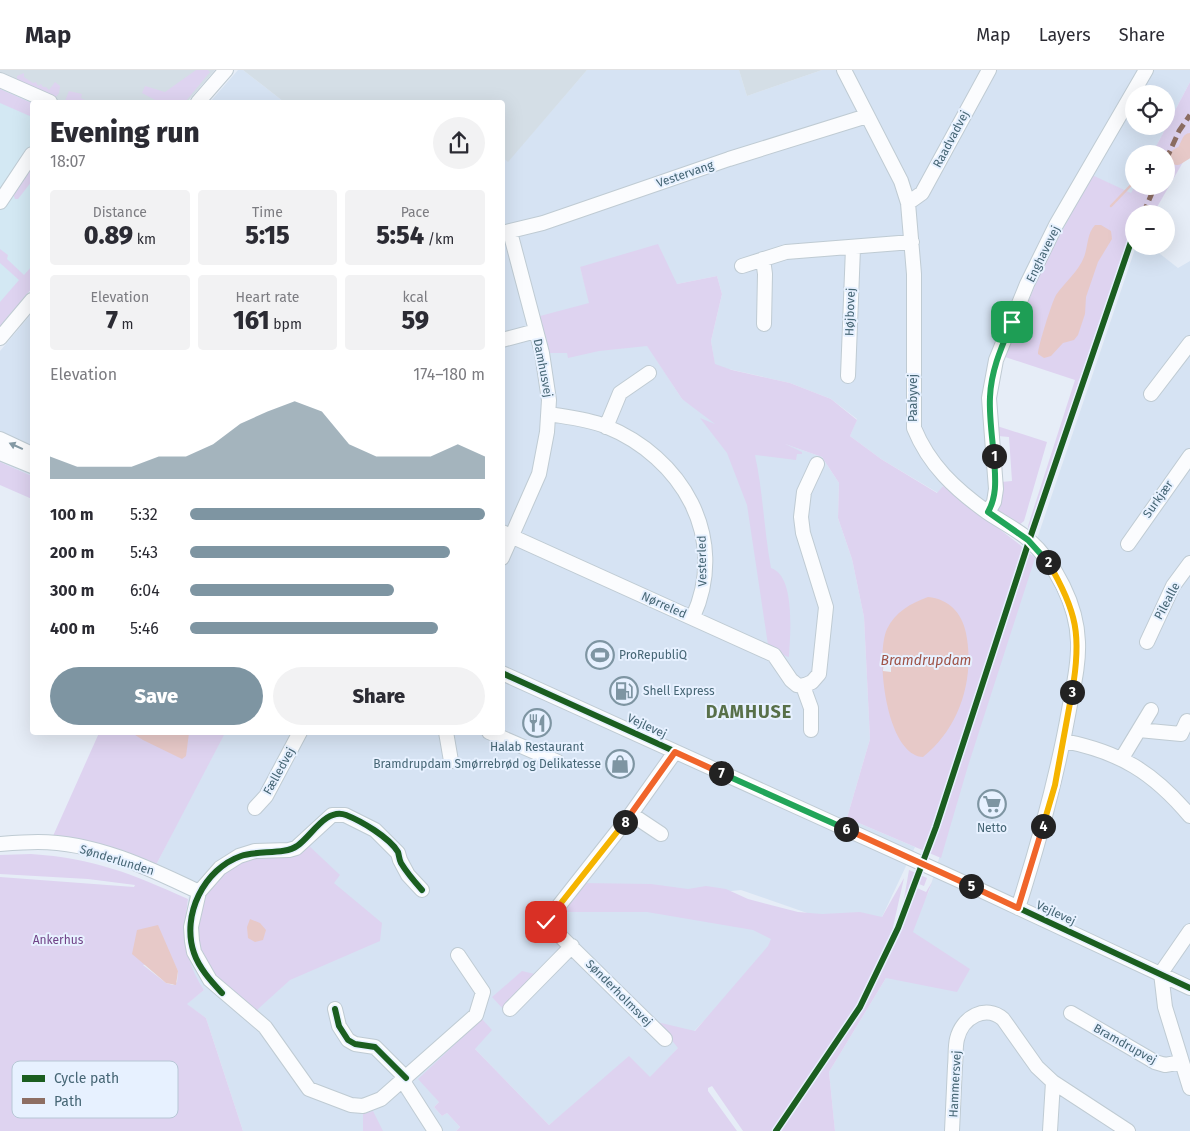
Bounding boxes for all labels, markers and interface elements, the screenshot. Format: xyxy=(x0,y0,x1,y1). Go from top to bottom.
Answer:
text: Map xyxy=(25,21,71,49)
text: Map xyxy=(976,24,1011,46)
text: Layers xyxy=(1039,24,1091,46)
text: Share xyxy=(1119,24,1165,46)
map controls xyxy=(1125,85,1175,255)
button: locate xyxy=(1125,85,1175,135)
street label: Raadvadvej xyxy=(930,108,972,170)
text: Evening run xyxy=(50,116,200,149)
button: share xyxy=(433,117,485,169)
button: + xyxy=(1125,145,1175,195)
text: 18:07 xyxy=(50,152,85,171)
street label: Vestervang xyxy=(655,157,716,190)
text: Distance xyxy=(93,204,147,221)
text: Time xyxy=(252,204,283,221)
text: Pace xyxy=(401,204,430,221)
button: − xyxy=(1125,205,1175,255)
text: 0.89 xyxy=(84,221,133,251)
text: 5:15 xyxy=(245,221,290,251)
text: 5:54 xyxy=(376,221,424,251)
street label: Enghavevej xyxy=(1023,223,1063,285)
text: km xyxy=(133,231,156,248)
text: /km xyxy=(424,231,454,248)
street label: Højbovej xyxy=(842,288,858,336)
text: Elevation xyxy=(90,289,149,306)
text: Heart rate xyxy=(236,289,299,306)
text: kcal xyxy=(403,289,428,306)
pin xyxy=(991,301,1033,343)
text: 7 xyxy=(106,306,118,336)
text: 161 xyxy=(233,306,270,336)
text: 59 xyxy=(401,306,429,336)
icon: arrive xyxy=(998,308,1026,336)
text: m xyxy=(118,316,134,333)
text: bpm xyxy=(270,316,302,333)
street label: Damhusvej xyxy=(530,337,556,399)
text: Elevation xyxy=(50,365,117,384)
text: 174–180 m xyxy=(413,365,485,384)
street label: Paabyvej xyxy=(906,374,920,422)
one-way arrow xyxy=(9,442,23,450)
pin: 1 xyxy=(982,444,1006,468)
text: 1 xyxy=(991,448,998,465)
street label: Surkjær xyxy=(1140,477,1176,520)
text: 100 m xyxy=(50,505,93,524)
text: 5:32 xyxy=(130,505,158,524)
street label: Vesterled xyxy=(695,535,709,587)
text: 200 m xyxy=(50,543,94,562)
text: 5:43 xyxy=(130,543,158,562)
pin: 2 xyxy=(1036,550,1060,574)
text: 2 xyxy=(1045,554,1052,571)
street label: Pilealle xyxy=(1151,580,1183,622)
text: 300 m xyxy=(50,581,94,600)
text: 6:04 xyxy=(130,581,160,600)
street label: Nørreled xyxy=(639,589,689,621)
text: 400 m xyxy=(50,619,95,638)
text: 5:46 xyxy=(130,619,159,638)
sports icon: ProRepubliQ xyxy=(585,640,615,670)
place label: ProRepubliQ xyxy=(619,648,687,662)
water label: Bramdrupdam xyxy=(881,652,971,669)
button: Save xyxy=(50,667,263,725)
button: Share xyxy=(273,667,485,725)
fuel station icon: Shell Express xyxy=(609,676,639,706)
pin: 3 xyxy=(1060,680,1084,704)
place label: Shell Express xyxy=(643,684,715,698)
text: 3 xyxy=(1069,684,1076,701)
district label: DAMHUSE xyxy=(706,701,792,723)
restaurant icon: Halab Restaurant xyxy=(522,708,552,738)
street label: Vejlevej xyxy=(625,711,669,741)
place label: Halab Restaurant xyxy=(490,740,585,754)
street label: Fælledvej xyxy=(260,745,298,797)
shop icon: Bramdrupdam Smørrebrød og Delikatesse xyxy=(605,749,635,779)
place label: Bramdrupdam Smørrebrød og Delikatesse xyxy=(373,757,601,771)
pin: 7 xyxy=(708,760,734,786)
text: 7 xyxy=(718,765,725,782)
supermarket icon: Netto xyxy=(977,789,1007,819)
pin: 8 xyxy=(612,810,638,834)
text: 8 xyxy=(621,814,630,831)
pin: 4 xyxy=(1030,814,1056,838)
pin: 6 xyxy=(834,816,858,842)
text: 4 xyxy=(1040,818,1047,835)
text: 6 xyxy=(843,821,850,838)
place label: Netto xyxy=(977,821,1007,835)
street label: Sønderlunden xyxy=(78,842,156,878)
pin: 5 xyxy=(958,874,984,898)
text: 5 xyxy=(968,878,975,895)
street label: Vejlevej xyxy=(1034,898,1078,928)
pin xyxy=(525,901,567,943)
icon: check xyxy=(532,908,560,936)
park label: Ankerhus xyxy=(33,933,84,947)
street label: Sønderholmsvej xyxy=(583,957,655,1029)
street label: Bramdrupvej xyxy=(1091,1021,1159,1067)
street label: Hammersvej xyxy=(946,1050,964,1118)
legend xyxy=(12,1061,178,1118)
text: Cycle path xyxy=(54,1070,119,1087)
text: Path xyxy=(54,1093,82,1110)

